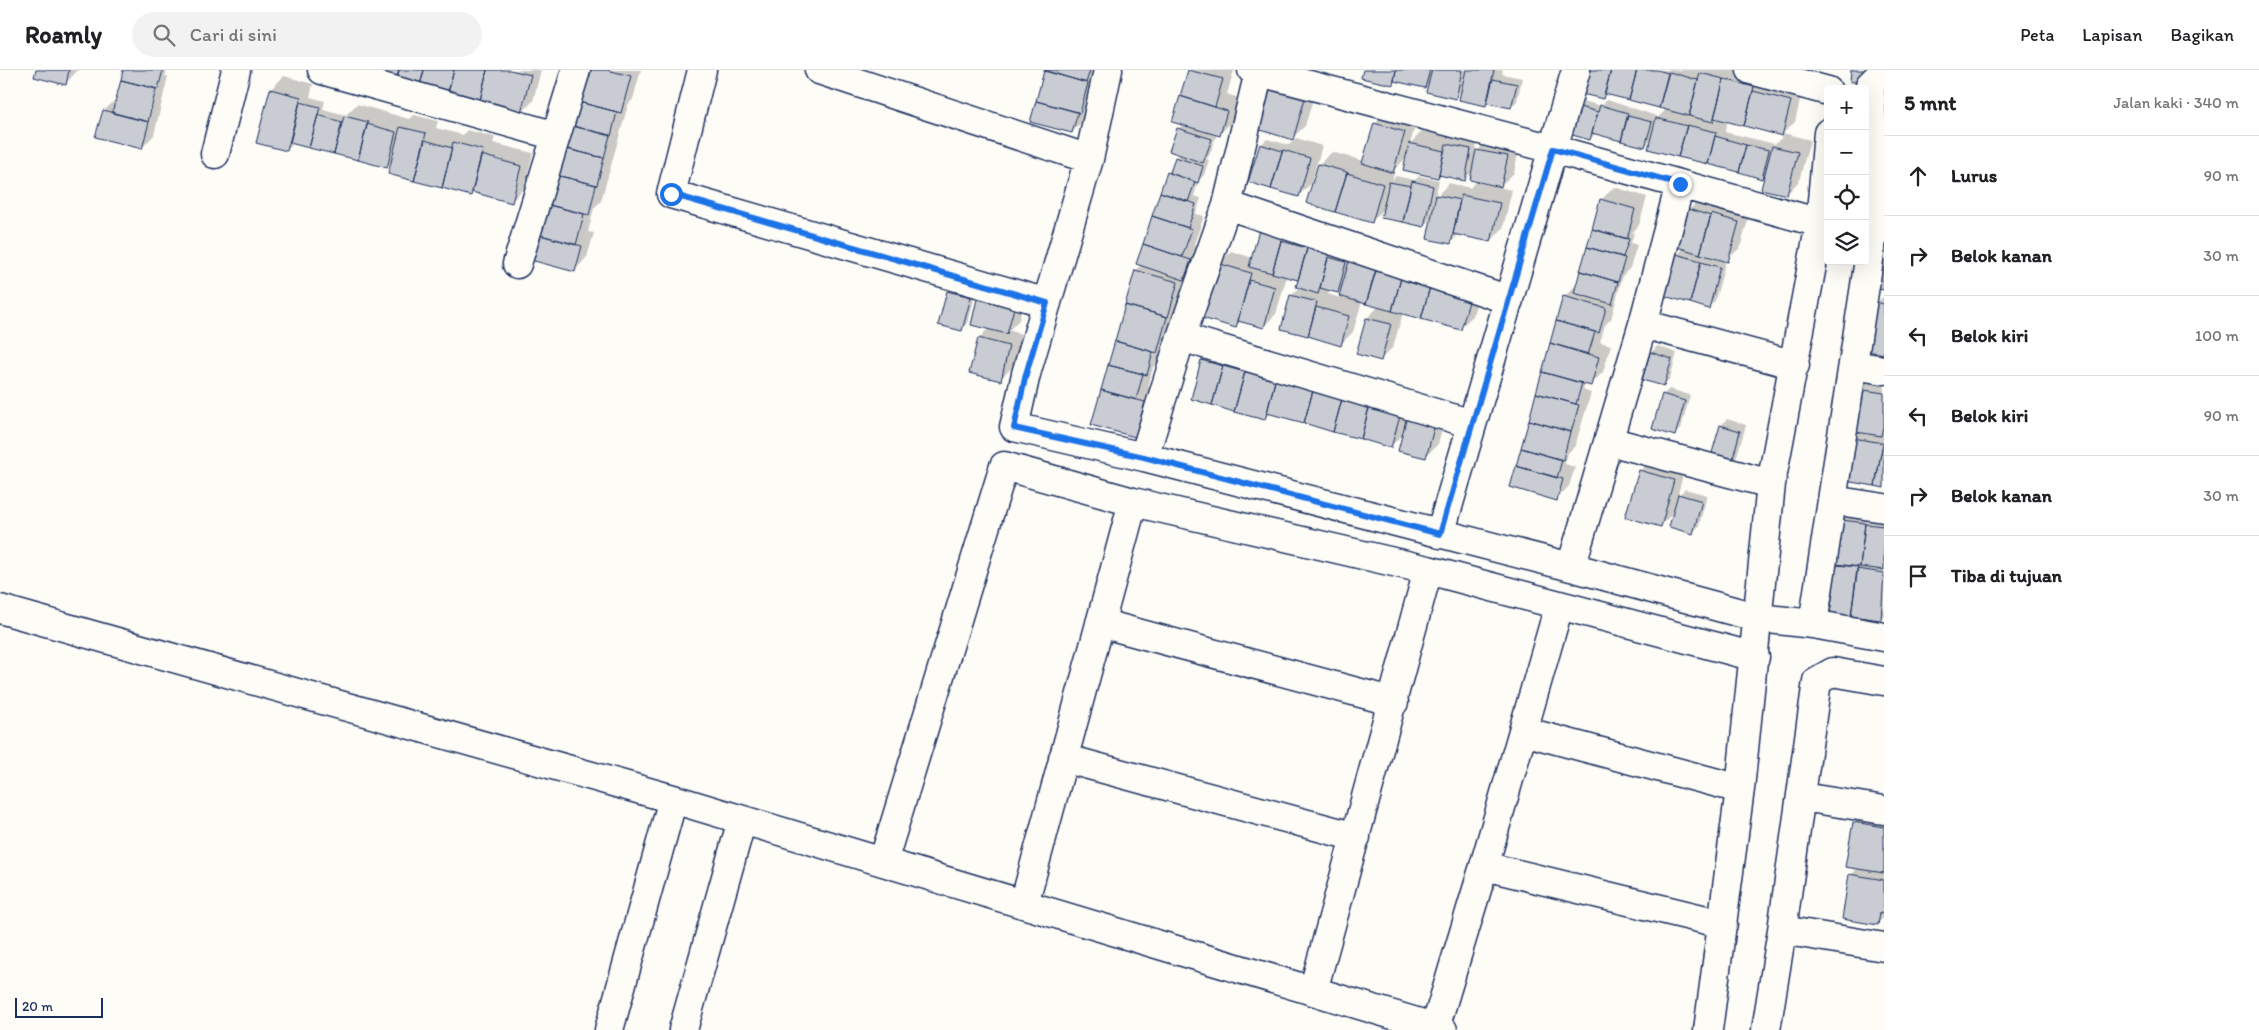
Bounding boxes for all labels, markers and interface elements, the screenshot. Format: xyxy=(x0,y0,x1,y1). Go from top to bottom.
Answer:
search box xyxy=(132,12,482,57)
text: Roamly xyxy=(25,20,102,49)
icon: search xyxy=(150,21,178,49)
text: Cari di sini xyxy=(190,23,277,46)
text: Peta xyxy=(2020,24,2054,46)
text: Lapisan xyxy=(2082,24,2142,46)
text: Bagikan xyxy=(2170,24,2234,46)
map controls xyxy=(1824,85,1869,265)
button: + xyxy=(1824,85,1869,130)
text: 5 mnt xyxy=(1904,90,1957,115)
text: Jalan kaki · 340 m xyxy=(2113,93,2239,112)
button: − xyxy=(1824,130,1869,175)
icon: ahead xyxy=(1904,162,1932,190)
text: Lurus xyxy=(1951,164,1997,187)
text: 90 m xyxy=(2204,166,2239,185)
route end xyxy=(1669,173,1692,196)
button: locate xyxy=(1824,175,1869,220)
route start xyxy=(660,183,683,206)
button: layers xyxy=(1824,220,1869,265)
icon: right xyxy=(1904,242,1932,270)
text: Belok kanan xyxy=(1951,244,2052,267)
text: 30 m xyxy=(2203,246,2239,265)
icon: left xyxy=(1904,322,1932,350)
text: Belok kiri xyxy=(1951,324,2028,347)
text: 100 m xyxy=(2195,326,2239,345)
icon: left xyxy=(1904,402,1932,430)
text: Belok kiri xyxy=(1951,404,2028,427)
text: 90 m xyxy=(2204,406,2239,425)
icon: right xyxy=(1904,482,1932,510)
text: Belok kanan xyxy=(1951,484,2052,507)
text: 30 m xyxy=(2203,486,2239,505)
icon: arrive xyxy=(1904,562,1932,590)
text: Tiba di tujuan xyxy=(1951,564,2062,587)
scale bar xyxy=(15,995,102,1018)
text: 20 m xyxy=(22,998,53,1015)

